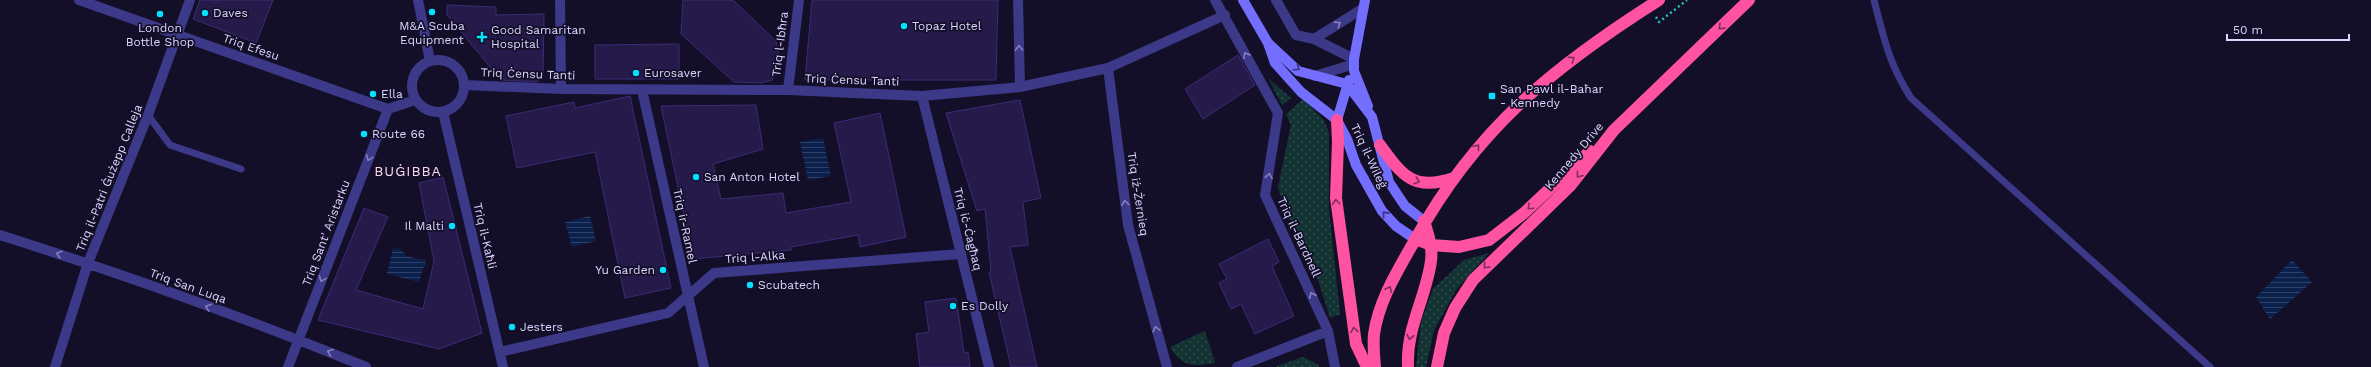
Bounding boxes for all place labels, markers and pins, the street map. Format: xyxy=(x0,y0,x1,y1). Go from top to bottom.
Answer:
place label: Daves xyxy=(213,6,248,20)
marker: M&A Scuba Equipment xyxy=(427,7,437,17)
marker: Daves xyxy=(200,8,210,18)
marker: London Bottle Shop xyxy=(155,9,165,19)
place label: M&A Scuba Equipment xyxy=(399,19,465,47)
place label: Topaz Hotel xyxy=(912,19,982,33)
place label: London Bottle Shop xyxy=(126,21,194,49)
marker: Topaz Hotel xyxy=(899,21,909,31)
place label: Good Samaritan Hospital xyxy=(491,23,586,51)
marker: Good Samaritan Hospital xyxy=(476,31,488,43)
place label: Eurosaver xyxy=(644,66,702,80)
marker: Eurosaver xyxy=(631,68,641,78)
place label: San Pawl il-Baħar - Kennedy xyxy=(1500,82,1604,110)
place label: Ella xyxy=(381,87,403,101)
marker: Ella xyxy=(368,89,378,99)
marker: San Pawl il-Baħar - Kennedy xyxy=(1487,91,1497,101)
place label: Route 66 xyxy=(372,127,425,141)
marker: Route 66 xyxy=(359,129,369,139)
place label: San Anton Hotel xyxy=(704,170,800,184)
marker: San Anton Hotel xyxy=(691,172,701,182)
place label: Il Malti xyxy=(405,219,444,233)
marker: Il Malti xyxy=(447,221,457,231)
place label: Yu Garden xyxy=(595,263,655,277)
marker: Yu Garden xyxy=(658,265,668,275)
place label: Scubatech xyxy=(758,278,820,292)
marker: Scubatech xyxy=(745,280,755,290)
place label: Es Dolly xyxy=(961,299,1009,313)
marker: Es Dolly xyxy=(948,301,958,311)
place label: Jesters xyxy=(520,320,563,334)
marker: Jesters xyxy=(507,322,517,332)

